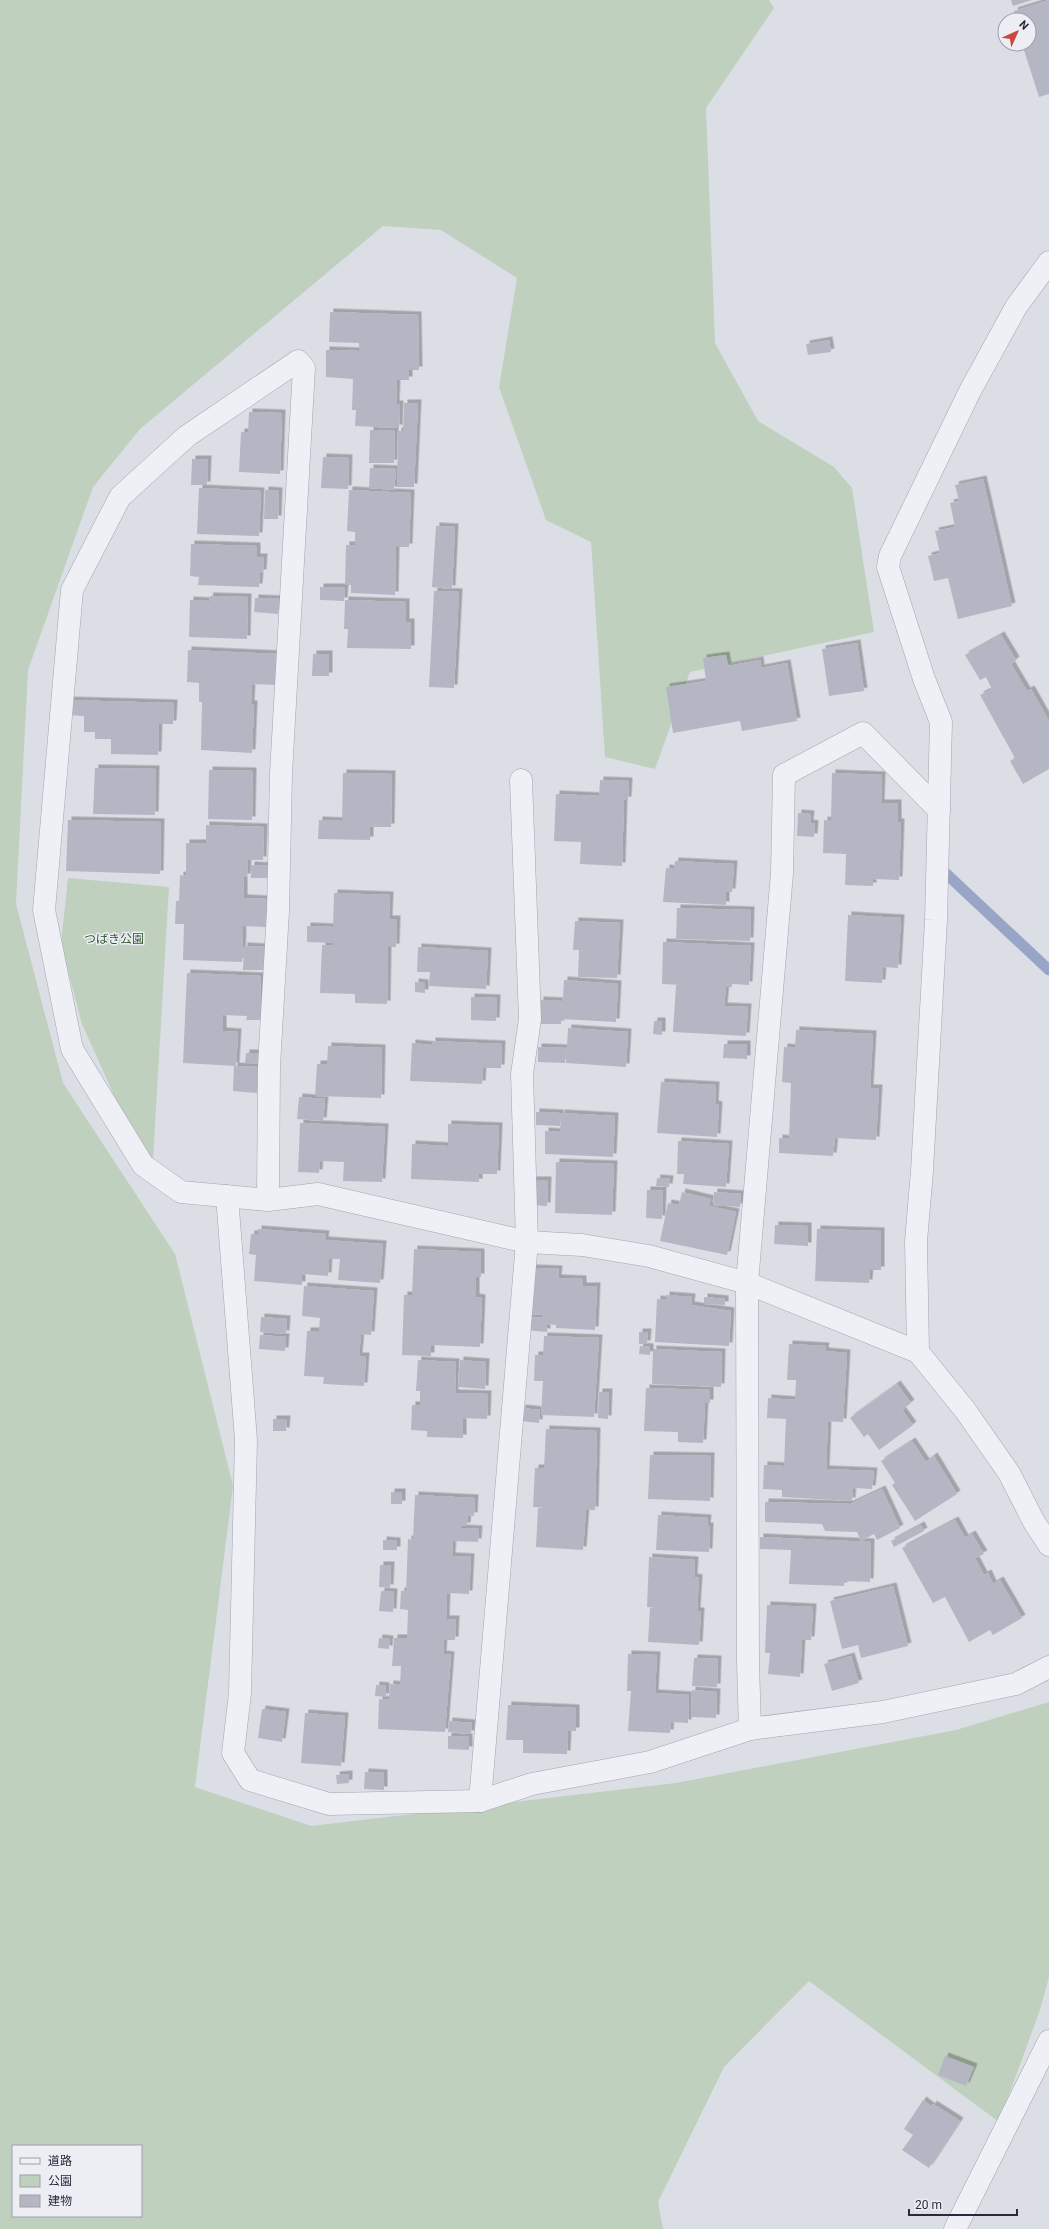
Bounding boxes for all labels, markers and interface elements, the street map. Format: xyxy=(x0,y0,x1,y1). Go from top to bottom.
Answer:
north arrow xyxy=(997,12,1037,52)
text: N xyxy=(1016,18,1031,33)
park label: つばき公園 xyxy=(84,932,144,946)
legend xyxy=(12,2145,142,2217)
text: 道路 xyxy=(48,2154,72,2168)
text: 公園 xyxy=(48,2174,72,2188)
scale bar xyxy=(909,2191,1017,2217)
text: 建物 xyxy=(48,2194,72,2208)
text: 20 m xyxy=(915,2198,942,2212)

